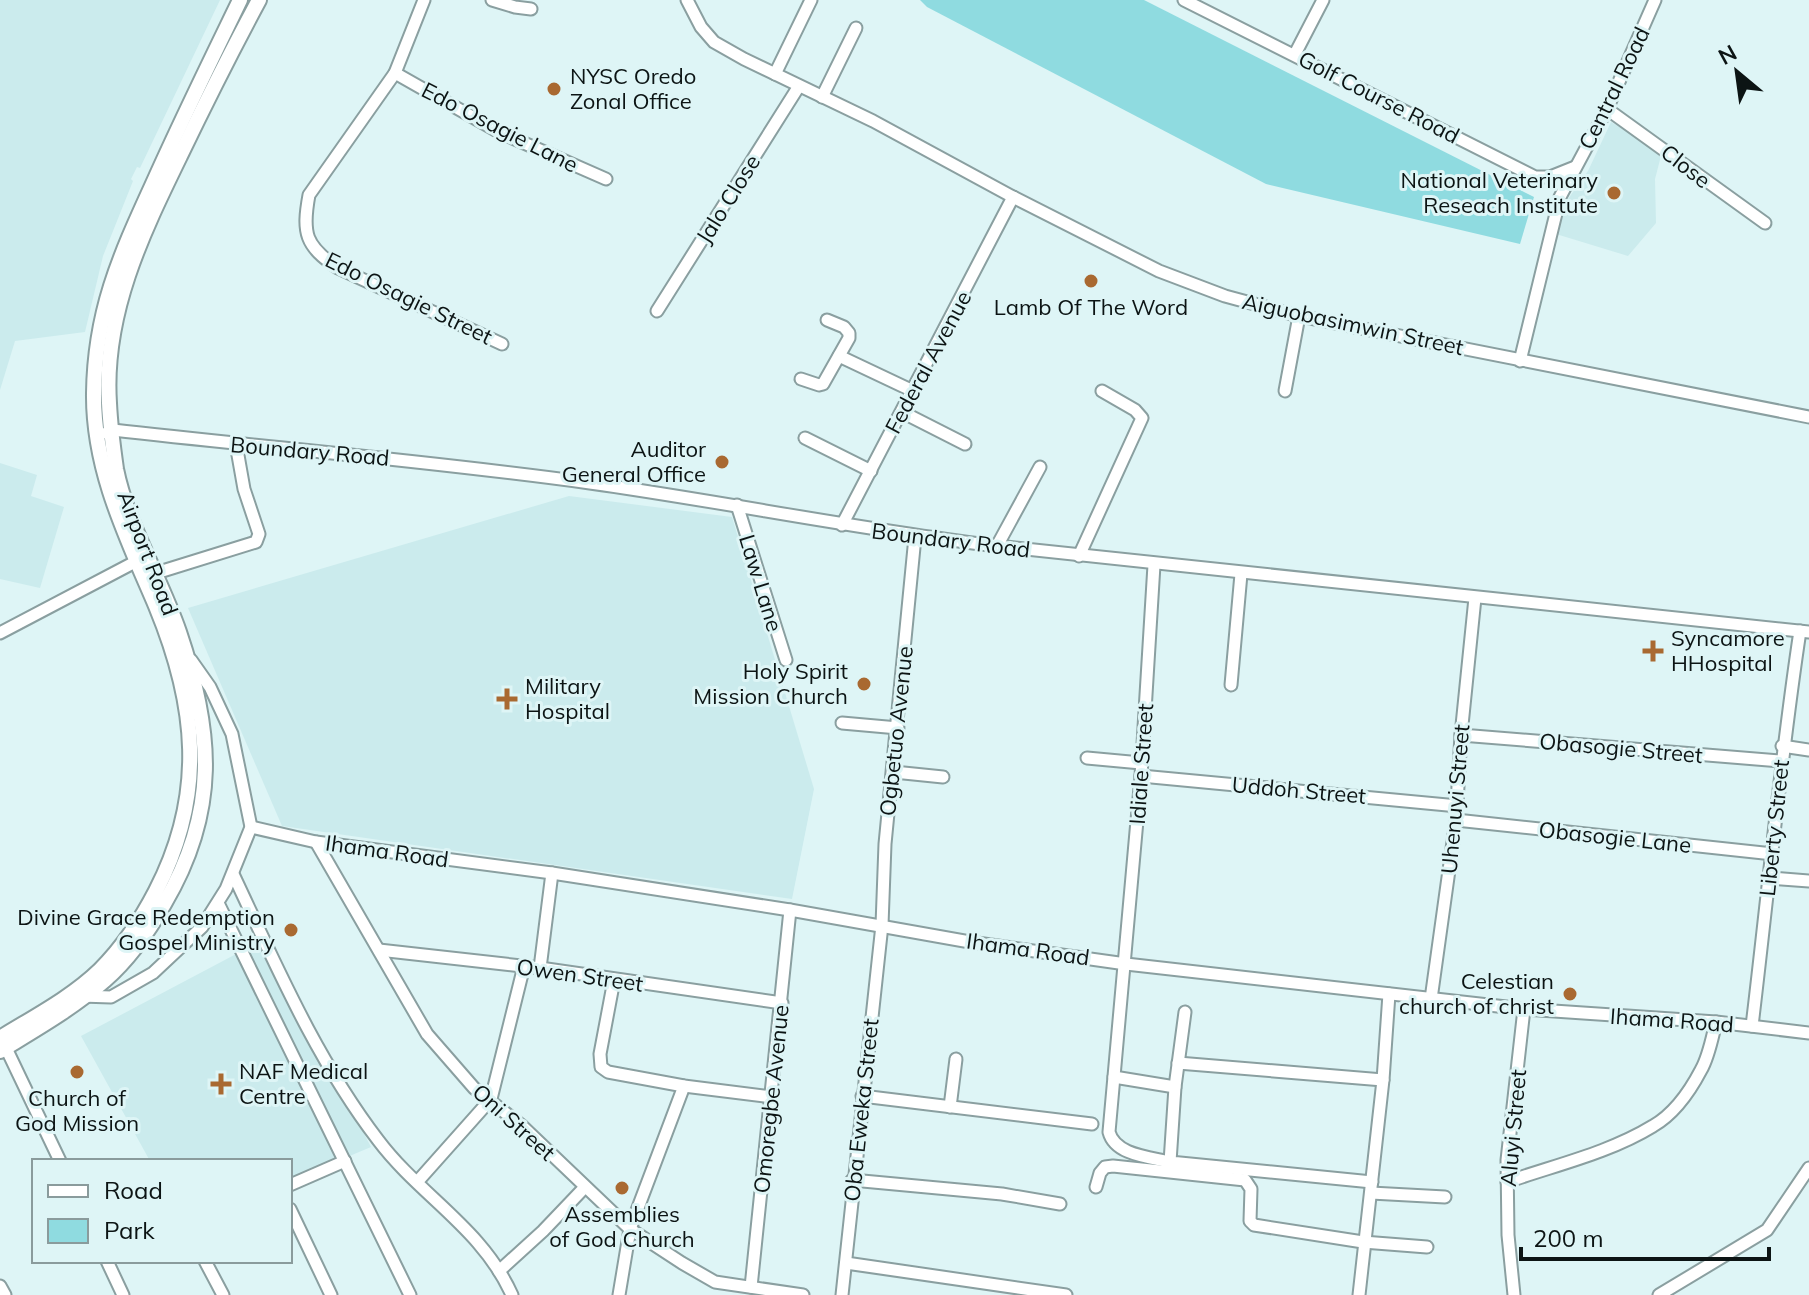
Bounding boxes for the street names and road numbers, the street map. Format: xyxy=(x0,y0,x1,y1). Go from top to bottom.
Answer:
street label: Central Road xyxy=(1572,22,1656,154)
street label: Golf Course Road xyxy=(1294,44,1464,150)
street label: Edo Osagie Lane xyxy=(417,76,583,178)
street label: Close xyxy=(1655,138,1717,194)
street label: Jalo Close xyxy=(690,149,766,249)
street label: Edo Osagie Street xyxy=(321,245,497,351)
street label: Federal Avenue xyxy=(879,286,977,438)
street label: Aiguobasimwin Street xyxy=(1240,287,1466,361)
street label: Boundary Road xyxy=(229,430,391,472)
street label: Airport Road xyxy=(111,487,185,619)
street label: Boundary Road xyxy=(870,516,1032,564)
street label: Law Lane xyxy=(733,531,789,635)
street label: Ogbetuo Avenue xyxy=(873,645,919,817)
street label: Idiale Street xyxy=(1123,702,1159,825)
street label: Uhenuyi Street xyxy=(1435,723,1476,875)
street label: Obasogie Street xyxy=(1538,727,1704,769)
street label: Liberty Street xyxy=(1753,758,1795,898)
street label: Uddoh Street xyxy=(1231,770,1368,810)
street label: Obasogie Lane xyxy=(1537,815,1693,859)
street label: Ihama Road xyxy=(324,829,450,873)
street label: Ihama Road xyxy=(965,927,1091,971)
street label: Owen Street xyxy=(515,952,645,998)
street label: Ihama Road xyxy=(1609,1002,1735,1038)
street label: Omoregbe Avenue xyxy=(747,1003,795,1195)
street label: Oba Eweka Street xyxy=(837,1017,885,1203)
street label: Aluyi Street xyxy=(1494,1068,1532,1188)
street label: Oni Street xyxy=(467,1078,561,1167)

